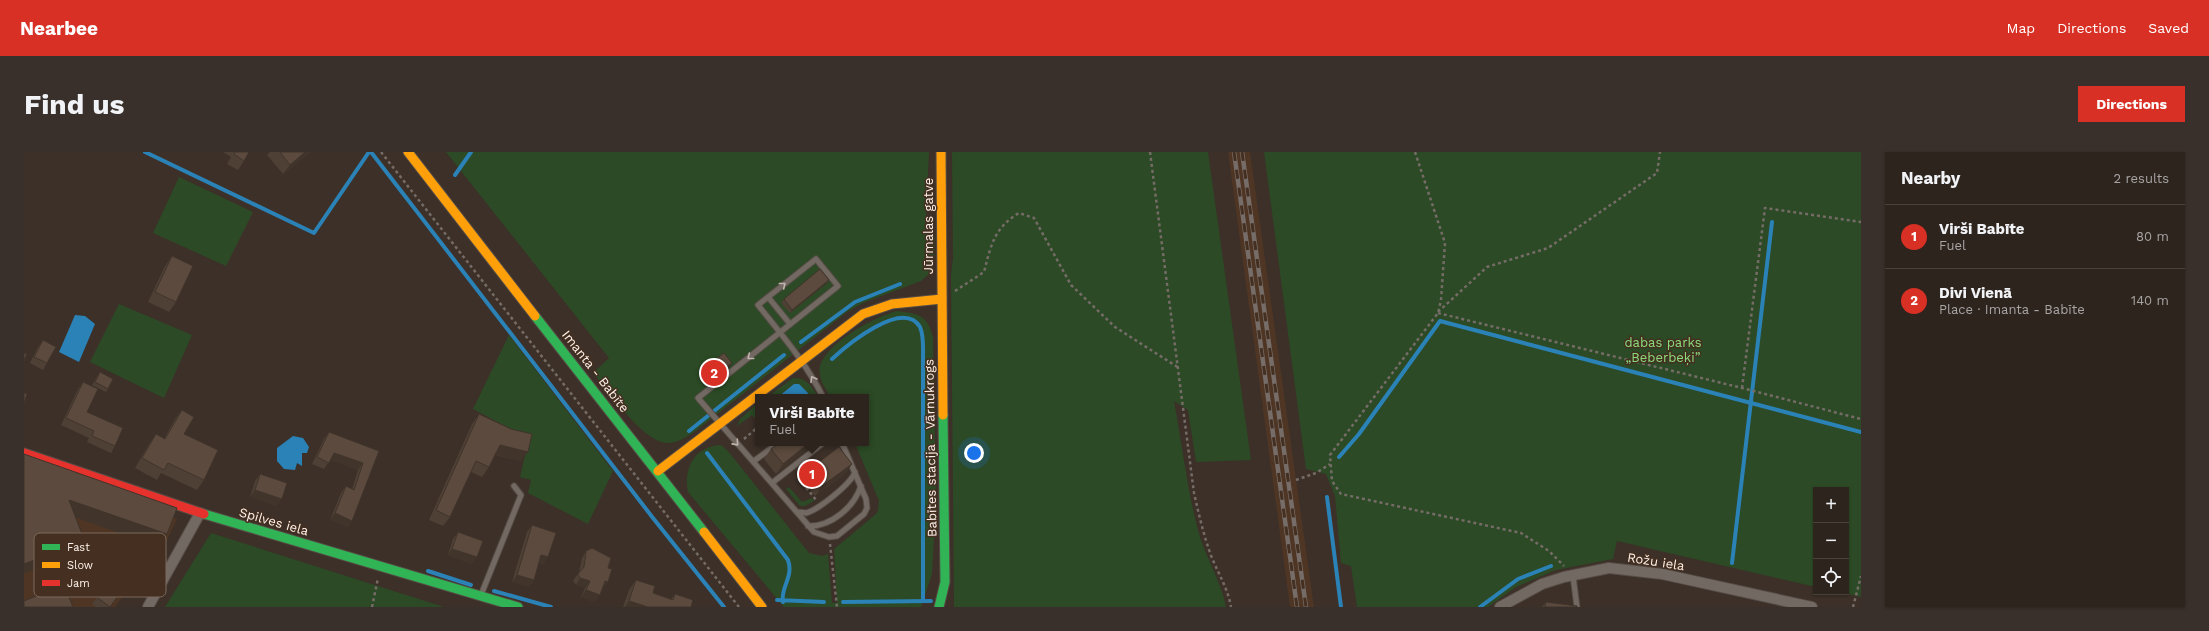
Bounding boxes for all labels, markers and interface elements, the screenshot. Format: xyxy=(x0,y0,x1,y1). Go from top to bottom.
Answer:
text: Nearbee xyxy=(20,17,98,40)
text: Map xyxy=(2007,20,2035,36)
text: Directions xyxy=(2057,20,2126,36)
text: Saved xyxy=(2148,20,2189,36)
button: Directions xyxy=(2078,86,2185,122)
text: Find us xyxy=(24,88,124,121)
text: Nearby xyxy=(1901,168,1960,188)
text: 2 results xyxy=(2114,171,2169,186)
street label: Jūrmalas gatve xyxy=(921,178,936,274)
text: Virši Babīte xyxy=(1939,220,2025,238)
text: 1 xyxy=(1911,229,1917,244)
text: 80 m xyxy=(2136,229,2169,244)
text: Fuel xyxy=(1939,238,1966,253)
one-way arrow xyxy=(779,283,786,290)
text: Divi Vienā xyxy=(1939,284,2012,302)
text: 2 xyxy=(1910,293,1918,308)
text: 140 m xyxy=(2131,293,2169,308)
text: Place · Imanta - Babīte xyxy=(1939,302,2085,317)
street label: Imanta - Babīte xyxy=(559,327,632,415)
park label: dabas parks „Beberbeķi” xyxy=(1624,335,1702,366)
one-way arrow xyxy=(747,352,754,359)
pin: 2 xyxy=(701,358,727,388)
street label: Babītes stacija - Vārnukrogs xyxy=(921,359,940,537)
one-way arrow xyxy=(811,376,818,383)
popup xyxy=(755,394,869,446)
text: Virši Babīte xyxy=(769,404,855,422)
text: Fuel xyxy=(769,422,796,437)
one-way arrow xyxy=(732,438,739,446)
your location xyxy=(964,443,984,463)
pin: 1 xyxy=(799,459,825,489)
map controls xyxy=(1813,487,1849,595)
button: + xyxy=(1813,487,1849,523)
street label: Spilves iela xyxy=(237,504,311,539)
button: − xyxy=(1813,523,1849,559)
legend xyxy=(34,533,166,597)
text: Fast xyxy=(67,541,90,554)
street label: Rožu iela xyxy=(1626,550,1686,574)
text: Slow xyxy=(67,559,93,572)
button: locate xyxy=(1813,559,1849,595)
text: Jam xyxy=(67,577,90,590)

